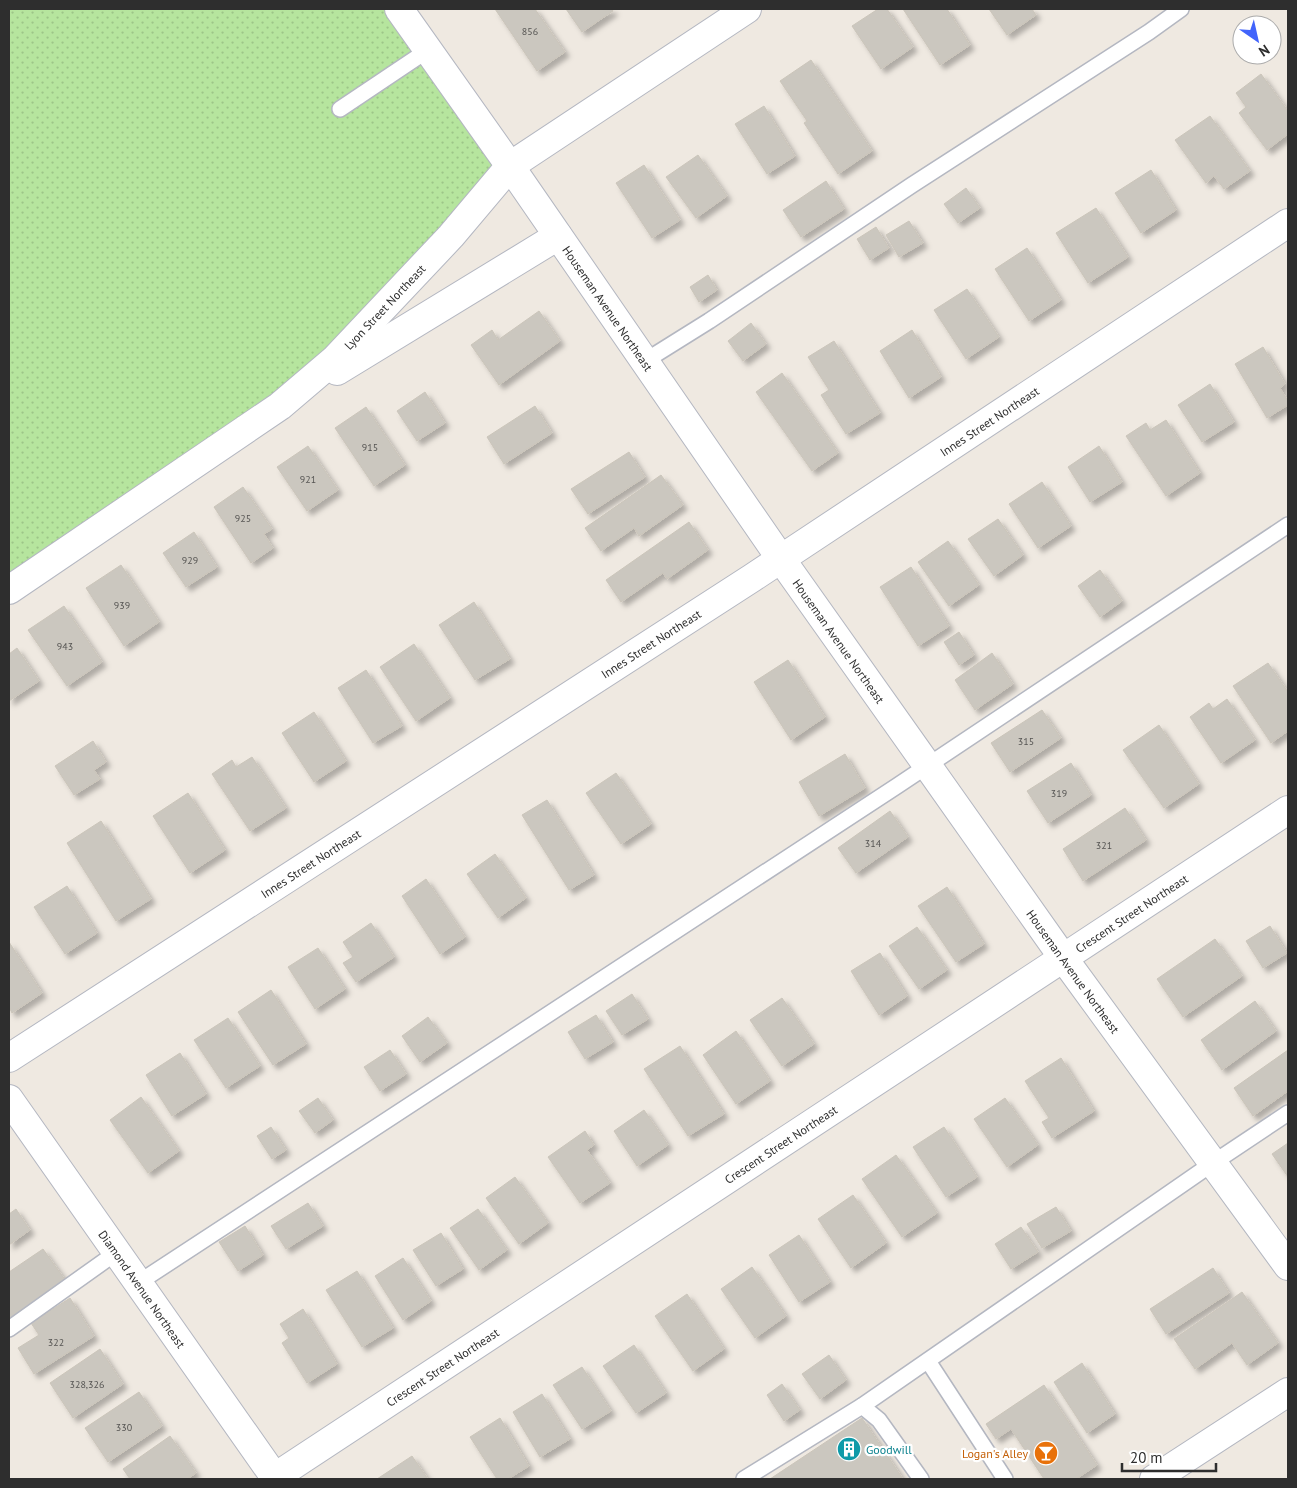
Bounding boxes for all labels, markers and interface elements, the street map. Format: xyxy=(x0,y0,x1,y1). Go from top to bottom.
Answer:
north arrow xyxy=(1232,15,1282,65)
house number: 856 xyxy=(522,25,538,38)
text: N xyxy=(1255,41,1273,61)
street label: Houseman Avenue Northeast xyxy=(560,243,656,374)
street label: Lyon Street Northeast xyxy=(341,261,428,352)
street label: Innes Street Northeast xyxy=(937,383,1042,459)
house number: 915 xyxy=(362,441,378,454)
house number: 921 xyxy=(300,473,316,486)
house number: 925 xyxy=(235,512,251,525)
house number: 929 xyxy=(182,554,198,567)
street label: Houseman Avenue Northeast xyxy=(790,576,888,706)
house number: 939 xyxy=(114,599,130,612)
street label: Innes Street Northeast xyxy=(598,606,703,681)
house number: 943 xyxy=(57,640,73,653)
house number: 315 xyxy=(1018,735,1034,748)
house number: 319 xyxy=(1051,787,1067,800)
street label: Innes Street Northeast xyxy=(258,825,363,901)
house number: 314 xyxy=(865,837,882,850)
house number: 321 xyxy=(1096,839,1112,852)
street label: Crescent Street Northeast xyxy=(1072,871,1191,956)
street label: Houseman Avenue Northeast xyxy=(1024,906,1123,1036)
street label: Crescent Street Northeast xyxy=(721,1102,840,1187)
street label: Diamond Avenue Northeast xyxy=(96,1227,189,1351)
street label: Crescent Street Northeast xyxy=(383,1324,502,1409)
house number: 322 xyxy=(48,1336,64,1349)
house number: 328,326 xyxy=(70,1378,104,1391)
house number: 330 xyxy=(116,1421,133,1434)
building icon: Goodwill xyxy=(836,1436,862,1462)
bar icon: Logan's Alley xyxy=(1033,1440,1059,1466)
scale bar xyxy=(1122,1440,1216,1472)
place label: Goodwill xyxy=(866,1442,912,1457)
place label: Logan's Alley xyxy=(962,1446,1028,1461)
text: 20 m xyxy=(1130,1448,1163,1467)

